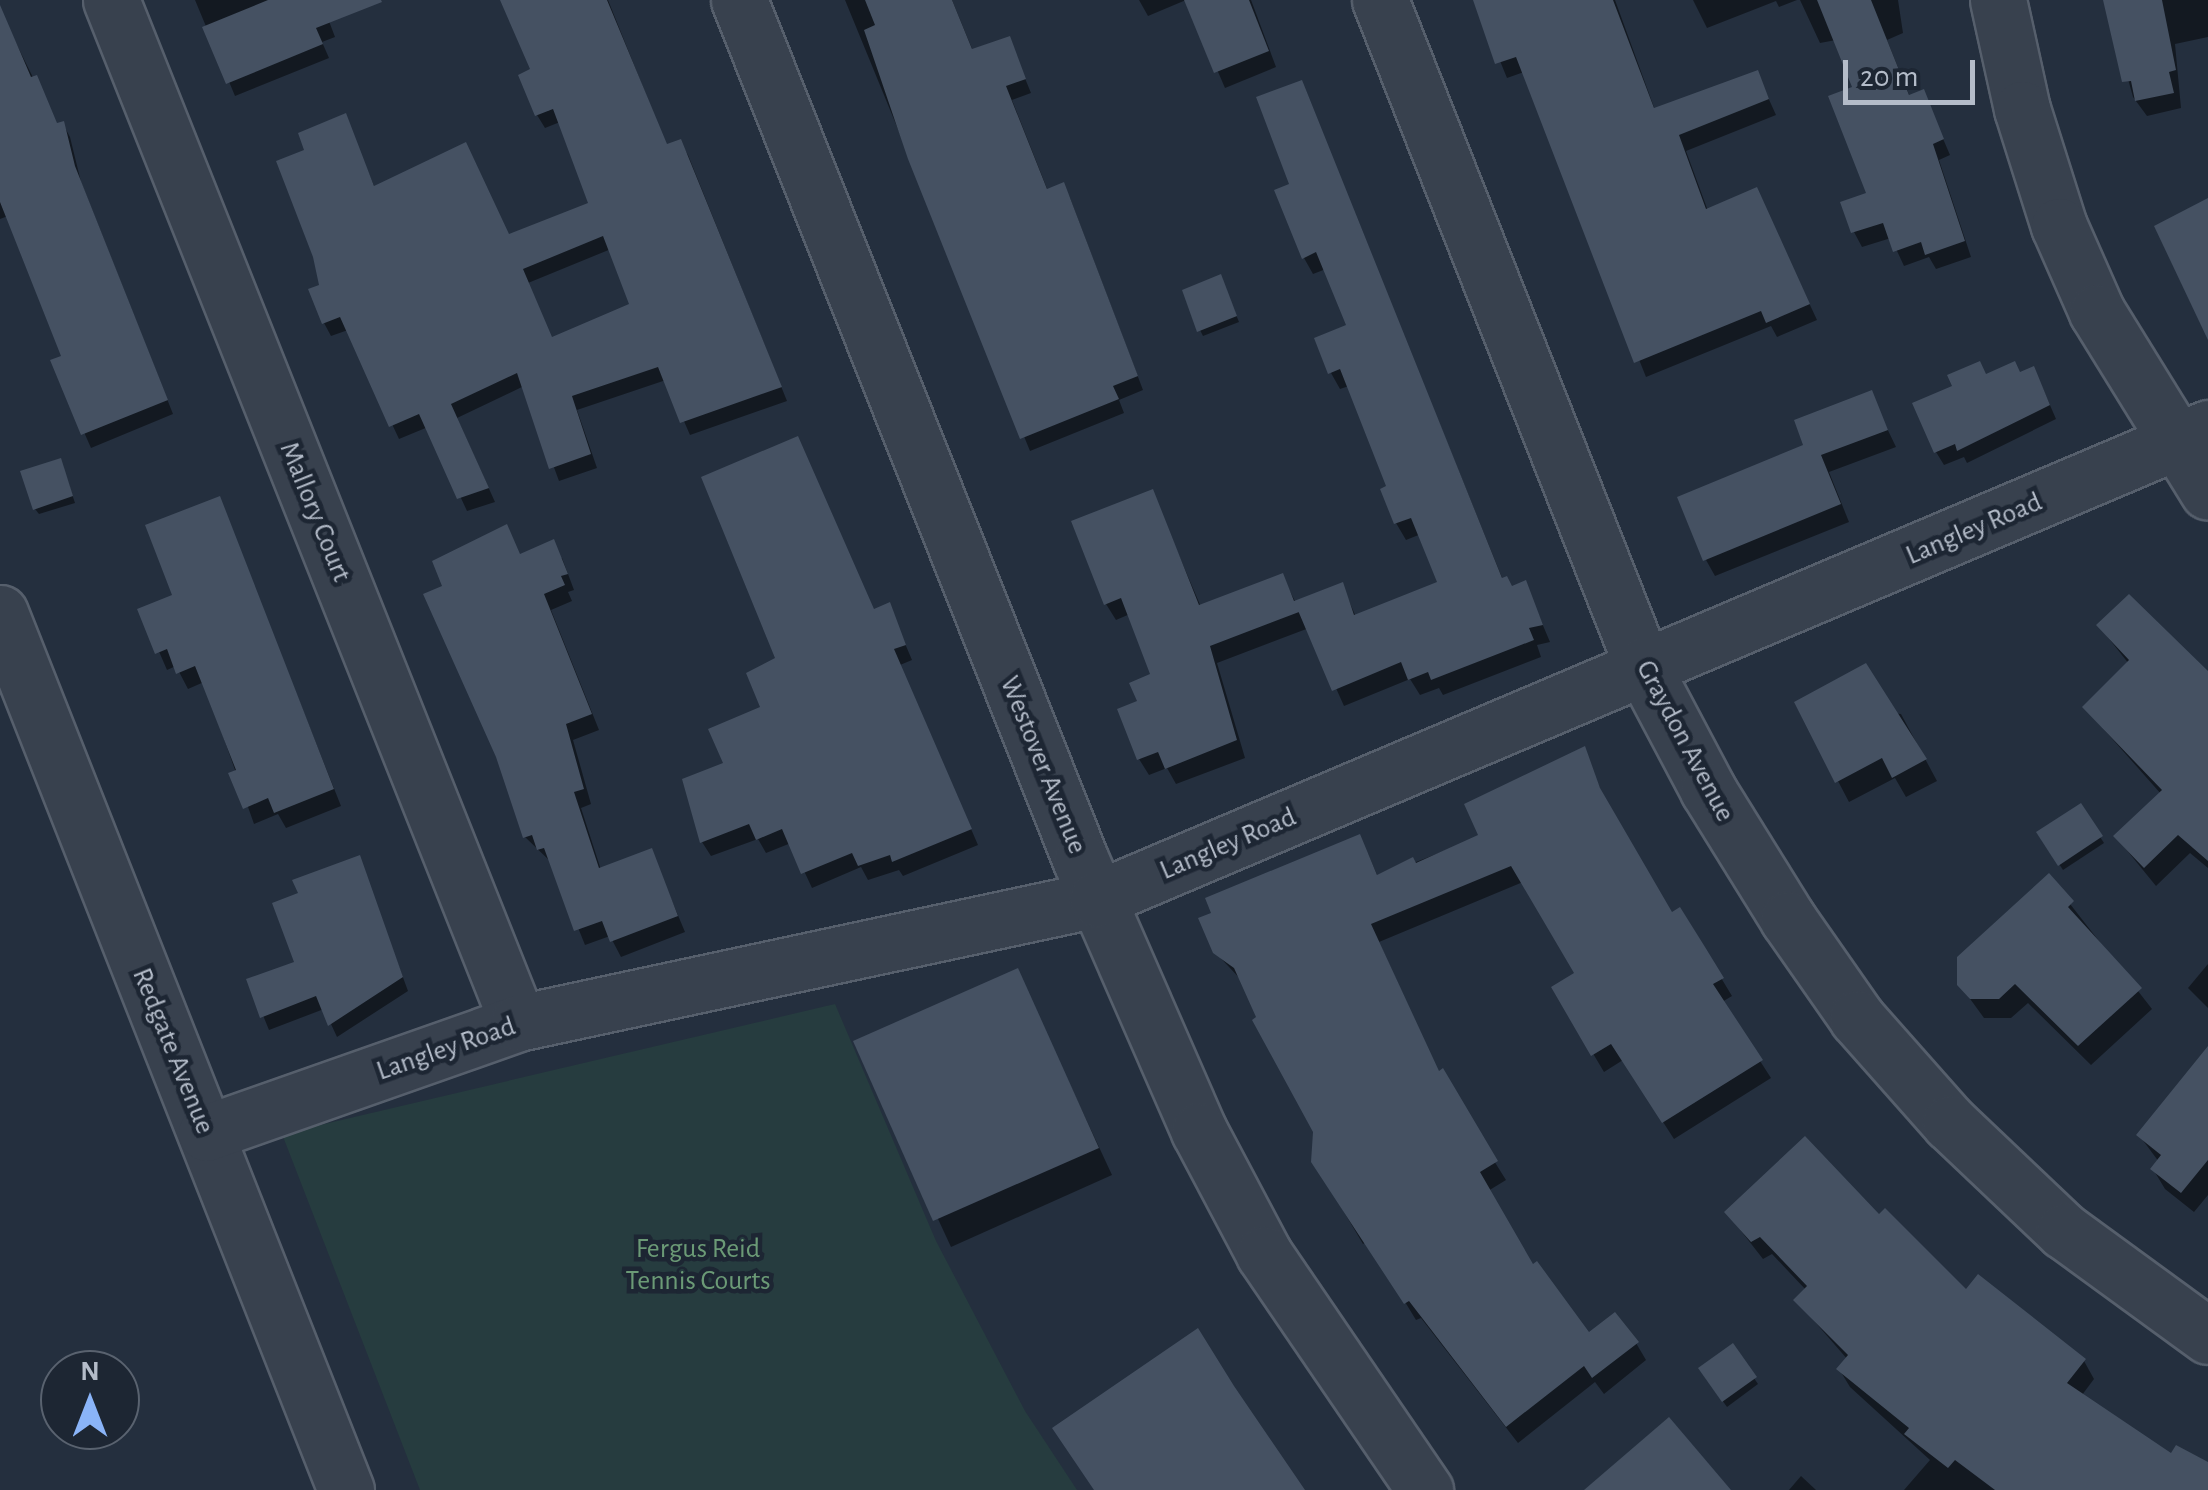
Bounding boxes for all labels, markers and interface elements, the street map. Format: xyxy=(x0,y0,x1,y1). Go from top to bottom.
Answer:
scale bar xyxy=(1848,40,1980,102)
text: 20 m xyxy=(1860,62,1918,92)
street label: Mallory Court xyxy=(272,437,358,587)
street label: Langley Road xyxy=(1901,485,2047,573)
street label: Graydon Avenue xyxy=(1628,655,1742,827)
street label: Westover Avenue xyxy=(992,671,1094,859)
street label: Langley Road xyxy=(1155,800,1301,888)
street label: Redgate Avenue xyxy=(124,963,222,1139)
street label: Langley Road xyxy=(372,1010,520,1088)
park label: Fergus Reid Tennis Courts xyxy=(625,1232,771,1298)
north arrow xyxy=(40,1350,140,1450)
text: N xyxy=(80,1358,100,1386)

